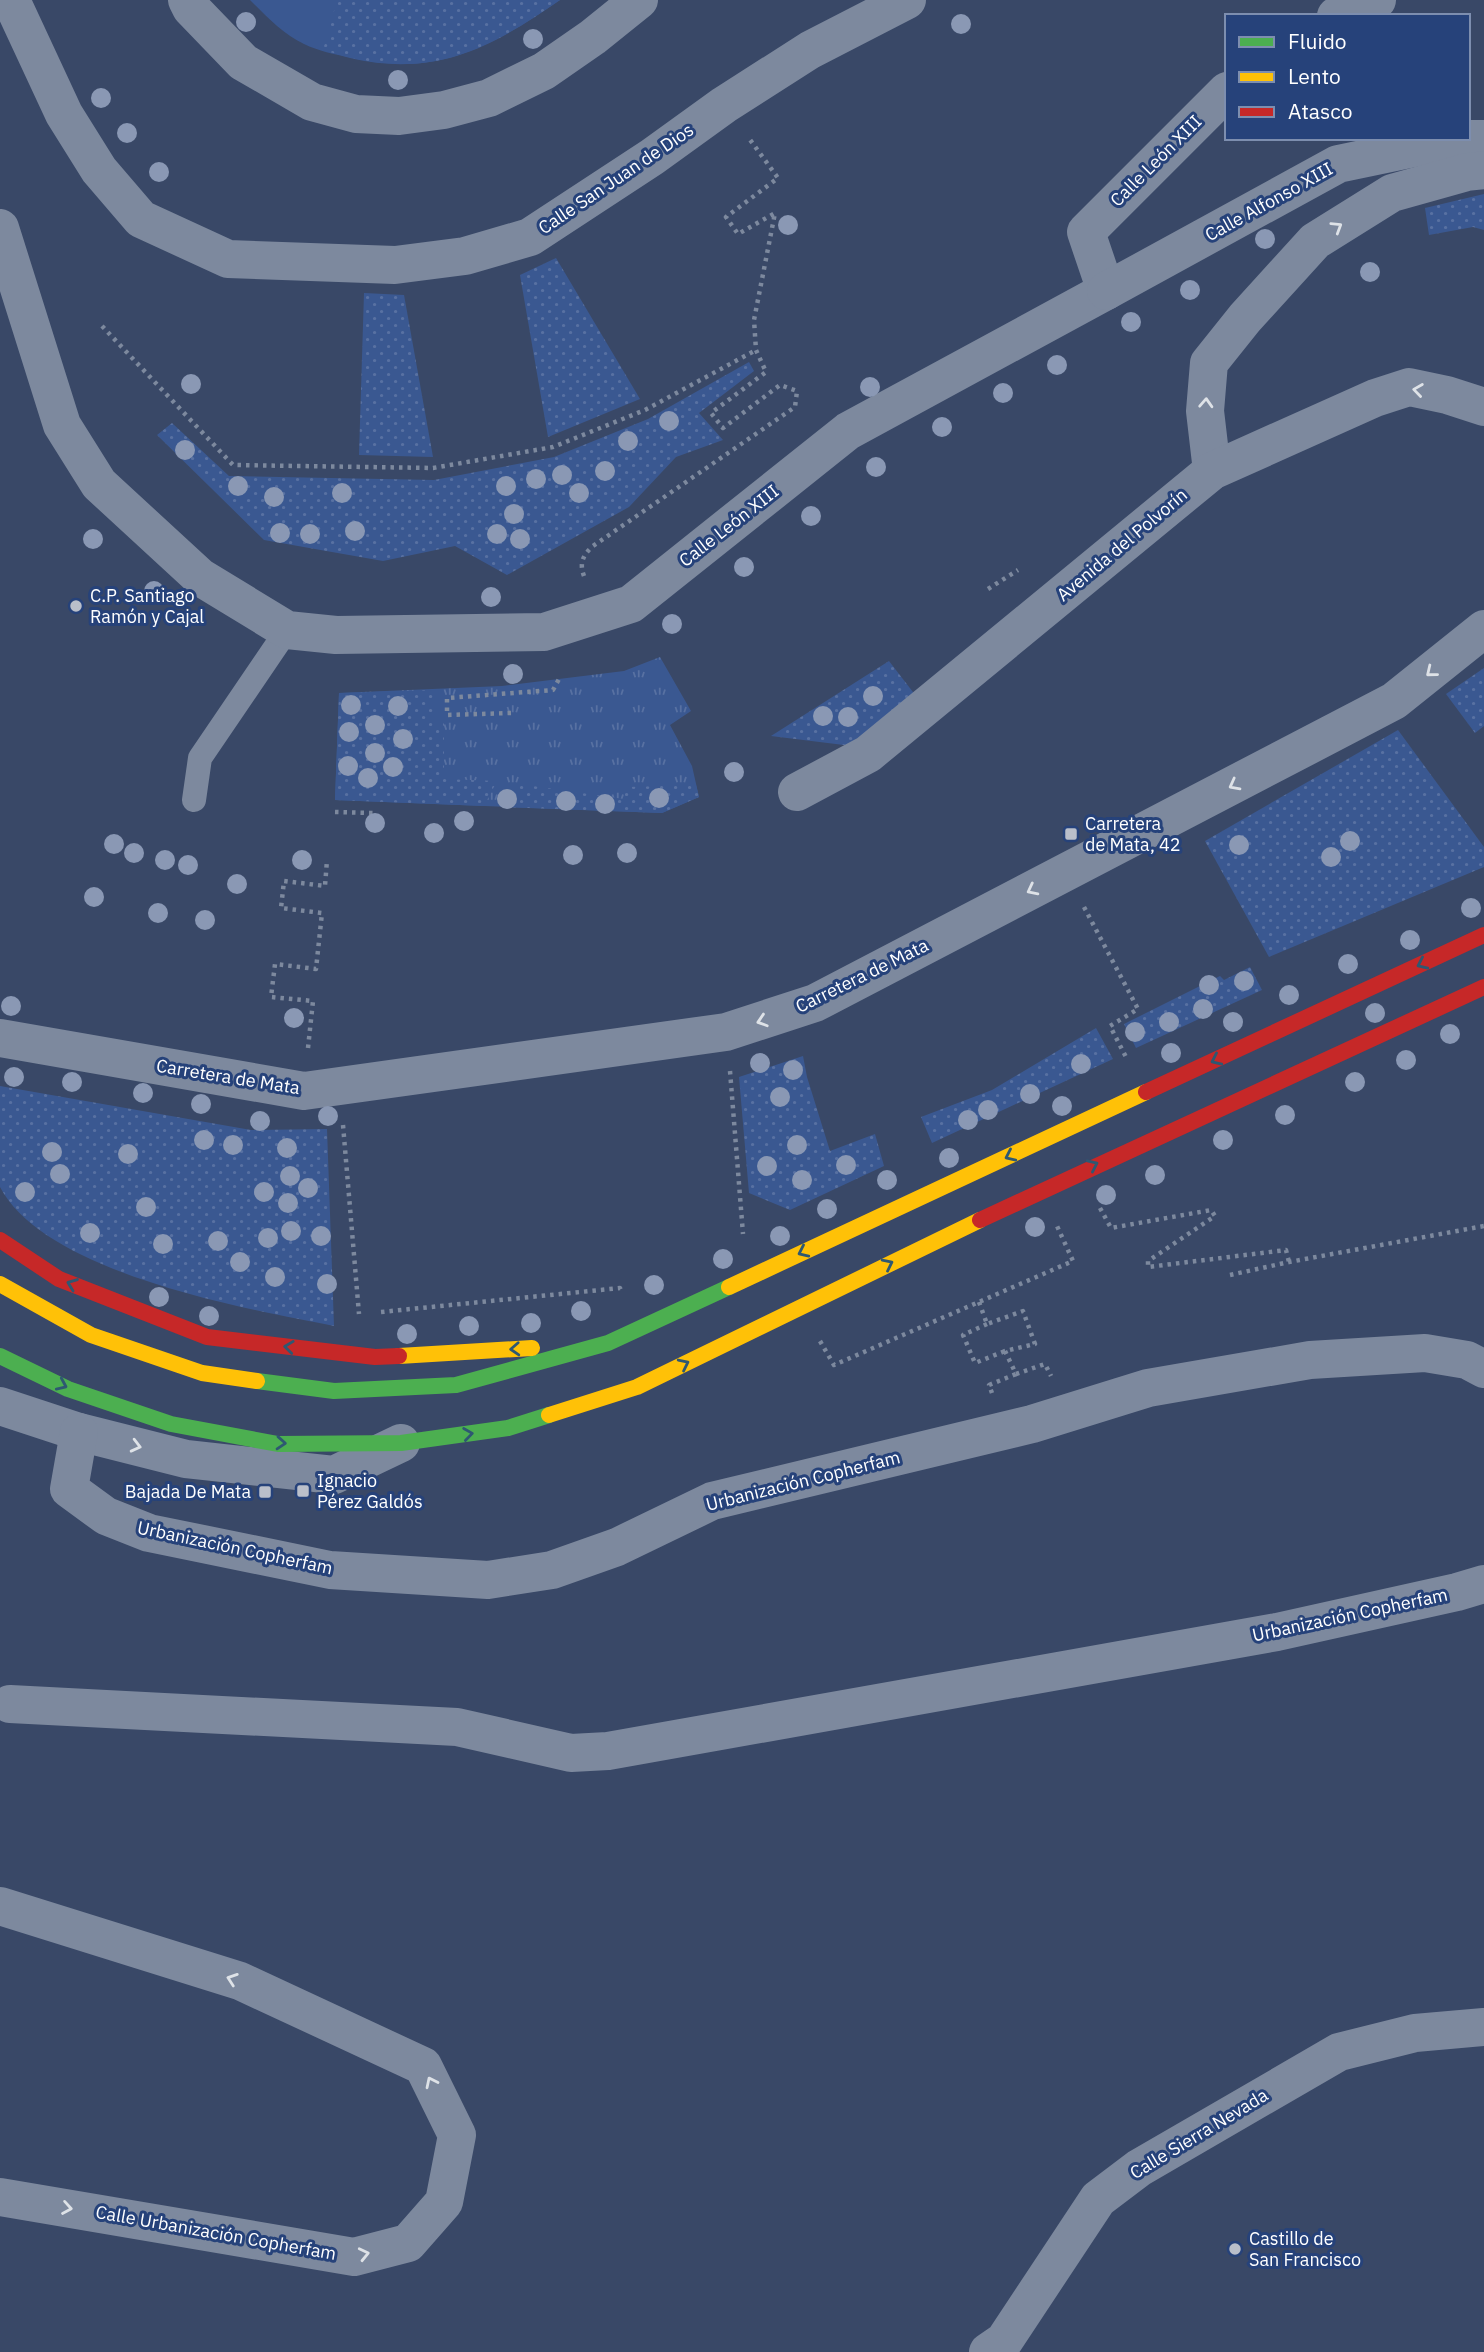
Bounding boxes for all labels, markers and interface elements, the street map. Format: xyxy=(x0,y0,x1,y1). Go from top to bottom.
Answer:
legend xyxy=(1225,14,1470,140)
text: Fluido xyxy=(1288,27,1347,55)
text: Lento xyxy=(1288,62,1341,90)
text: Atasco xyxy=(1288,97,1352,125)
street label: Calle León XIII xyxy=(1105,110,1206,211)
street label: Calle San Juan de Dios xyxy=(534,118,698,239)
street label: Calle Alfonso XIII xyxy=(1201,157,1337,246)
one-way arrow xyxy=(1329,223,1342,236)
one-way arrow xyxy=(1412,383,1424,398)
one-way arrow xyxy=(1199,397,1214,408)
street label: Calle León XIII xyxy=(674,479,783,572)
street label: Avenida del Polvorín xyxy=(1052,483,1192,606)
place label: C.P. Santiago Ramón y Cajal xyxy=(90,584,204,628)
marker: C.P. Santiago Ramón y Cajal xyxy=(68,598,84,614)
one-way arrow xyxy=(1426,664,1439,676)
one-way arrow xyxy=(1229,776,1241,790)
place label: Carretera de Mata, 42 xyxy=(1085,812,1181,856)
marker: Carretera de Mata, 42 xyxy=(1063,826,1079,842)
one-way arrow xyxy=(1027,882,1039,895)
street label: Carretera de Mata xyxy=(792,933,932,1018)
one-way arrow xyxy=(1417,956,1429,970)
one-way arrow xyxy=(756,1012,768,1027)
one-way arrow xyxy=(1211,1052,1223,1066)
street label: Carretera de Mata xyxy=(155,1054,302,1099)
one-way arrow xyxy=(1005,1148,1017,1162)
one-way arrow xyxy=(1086,1159,1098,1173)
one-way arrow xyxy=(798,1244,810,1258)
one-way arrow xyxy=(881,1259,893,1273)
one-way arrow xyxy=(66,1278,78,1292)
one-way arrow xyxy=(283,1339,294,1354)
one-way arrow xyxy=(509,1341,520,1356)
one-way arrow xyxy=(677,1358,689,1372)
one-way arrow xyxy=(55,1377,67,1391)
one-way arrow xyxy=(463,1426,474,1441)
one-way arrow xyxy=(276,1436,287,1451)
one-way arrow xyxy=(130,1438,142,1452)
street label: Urbanización Copherfam xyxy=(703,1445,902,1516)
place label: Ignacio Pérez Galdós xyxy=(317,1469,423,1513)
place label: Bajada De Mata xyxy=(125,1480,251,1503)
marker: Ignacio Pérez Galdós xyxy=(295,1483,311,1499)
marker: Bajada De Mata xyxy=(257,1484,273,1500)
street label: Urbanización Copherfam xyxy=(135,1516,335,1579)
street label: Urbanización Copherfam xyxy=(1250,1583,1450,1646)
one-way arrow xyxy=(227,1973,239,1987)
one-way arrow xyxy=(425,2076,439,2089)
street label: Calle Sierra Nevada xyxy=(1125,2083,1272,2184)
one-way arrow xyxy=(61,2200,73,2215)
street label: Calle Urbanización Copherfam xyxy=(94,2200,338,2265)
place label: Castillo de San Francisco xyxy=(1249,2227,1361,2271)
marker: Castillo de San Francisco xyxy=(1227,2241,1243,2257)
one-way arrow xyxy=(358,2248,370,2262)

